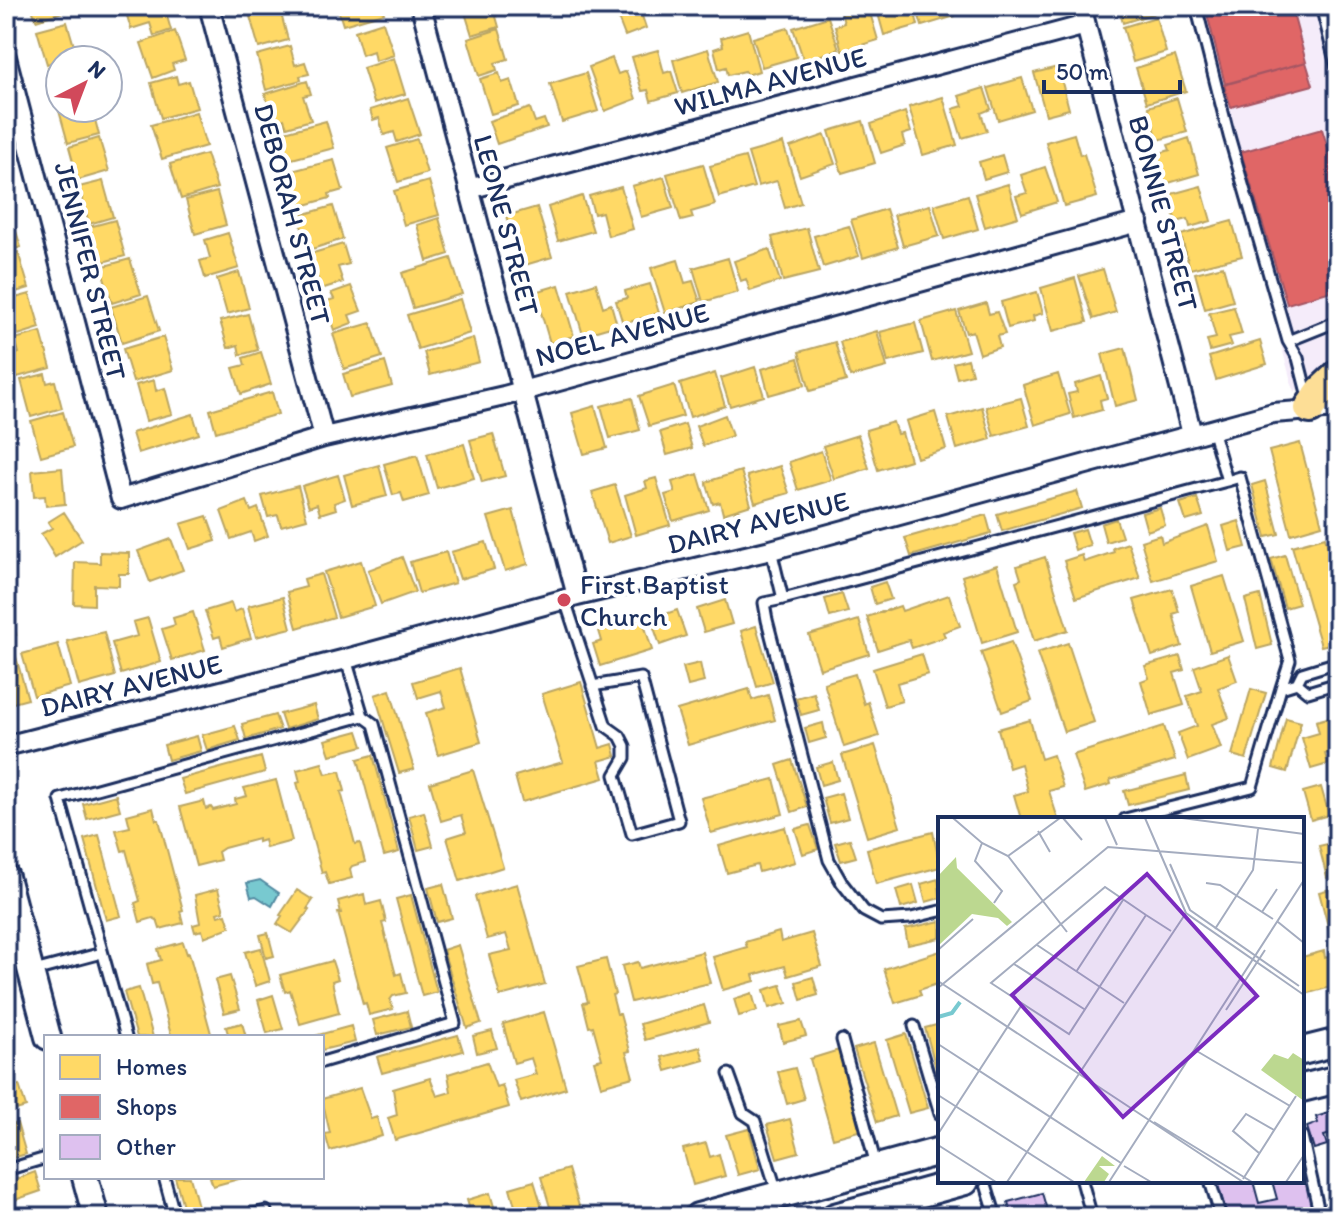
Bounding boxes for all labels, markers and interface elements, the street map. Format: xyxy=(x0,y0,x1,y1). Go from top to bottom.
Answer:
street label: WILMA AVENUE xyxy=(670,39,870,123)
north arrow xyxy=(44,44,124,124)
scale bar xyxy=(1044,44,1180,94)
text: N xyxy=(82,55,112,85)
text: 50 m xyxy=(1056,57,1109,86)
street label: DEBORAH STREET xyxy=(247,100,339,329)
street label: BONNIE STREET xyxy=(1122,112,1206,315)
street label: LEONE STREET xyxy=(466,131,548,320)
street label: JENNIFER STREET xyxy=(47,158,135,384)
street label: NOEL AVENUE xyxy=(532,295,712,373)
street label: DAIRY AVENUE xyxy=(664,483,852,561)
place label: First Baptist Church xyxy=(580,567,729,633)
marker: First Baptist Church xyxy=(555,591,573,609)
street label: DAIRY AVENUE xyxy=(37,646,225,724)
inset map xyxy=(938,817,1304,1183)
legend xyxy=(44,1035,324,1179)
text: Homes xyxy=(116,1052,187,1081)
text: Shops xyxy=(116,1092,177,1121)
text: Other xyxy=(116,1132,176,1161)

